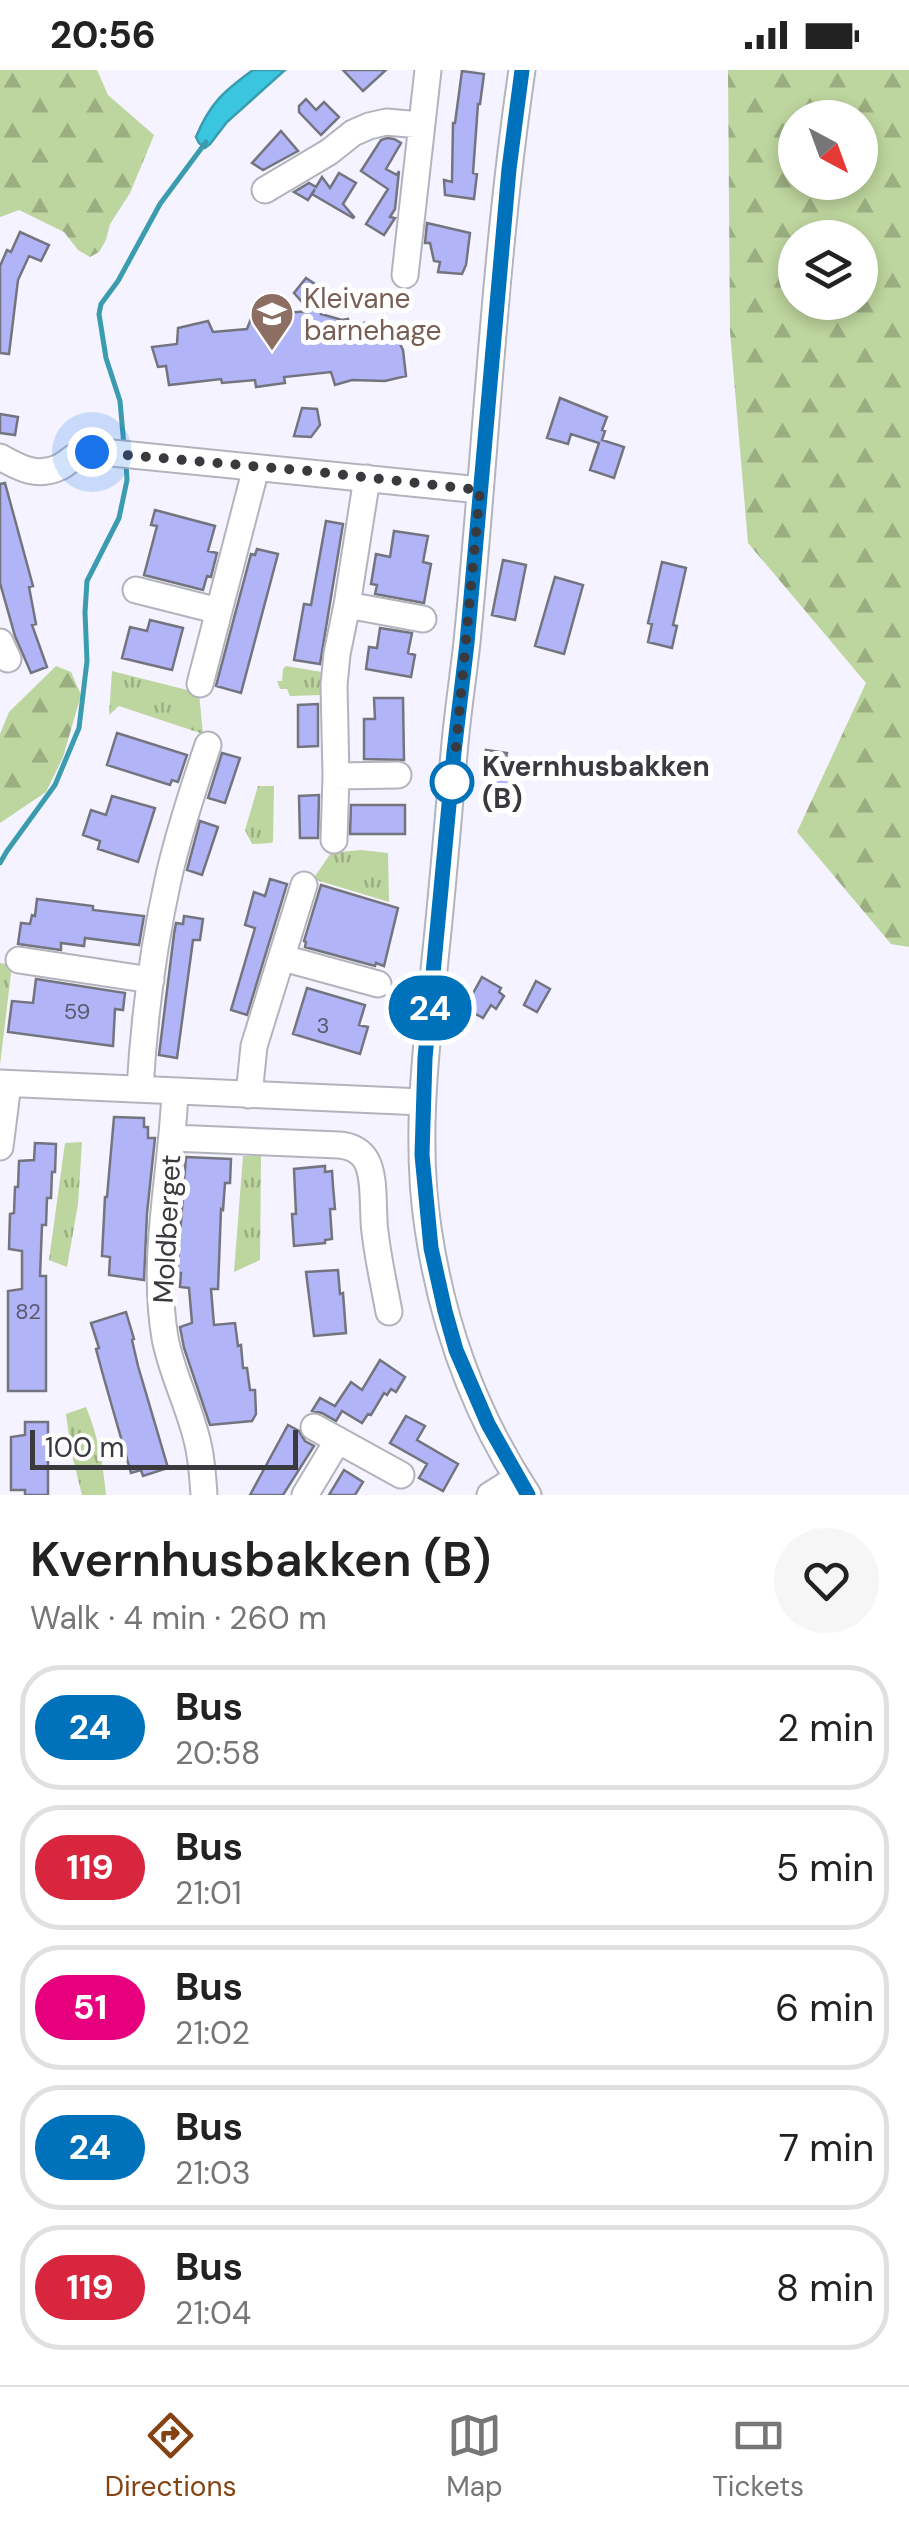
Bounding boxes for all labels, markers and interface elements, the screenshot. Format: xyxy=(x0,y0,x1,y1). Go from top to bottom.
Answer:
text: 20:56 xyxy=(50,10,156,60)
north arrow xyxy=(778,100,878,200)
map controls xyxy=(778,100,878,320)
button: layers xyxy=(778,220,878,320)
place label: Kleivane barnehage xyxy=(304,280,441,349)
school or university icon: Kleivane barnehage xyxy=(249,291,295,352)
your location xyxy=(67,427,117,477)
place label: Kvernhusbakken (B) xyxy=(482,748,710,817)
marker: Kvernhusbakken (B) xyxy=(431,761,473,803)
line badge: 24 xyxy=(385,976,475,1040)
text: 24 xyxy=(409,985,451,1031)
house number: 59 xyxy=(64,997,90,1026)
house number: 3 xyxy=(316,1011,330,1040)
street label: Moldberget xyxy=(145,1154,189,1304)
house number: 82 xyxy=(15,1297,41,1326)
scale bar xyxy=(30,1425,298,1470)
text: 100 m xyxy=(45,1429,124,1466)
text: Kvernhusbakken (B) xyxy=(30,1528,491,1591)
button: heart xyxy=(774,1528,879,1633)
text: Walk · 4 min · 260 m xyxy=(30,1597,327,1639)
text: Bus xyxy=(175,1682,243,1732)
text: 2 min xyxy=(777,1703,874,1753)
text: 24 xyxy=(69,1704,111,1750)
text: 20:58 xyxy=(175,1732,260,1774)
text: Bus xyxy=(175,1822,243,1872)
text: 5 min xyxy=(776,1843,874,1893)
text: 119 xyxy=(66,1844,114,1890)
text: 21:01 xyxy=(175,1872,242,1914)
text: Bus xyxy=(175,1962,243,2012)
text: 6 min xyxy=(775,1983,874,2033)
text: 51 xyxy=(73,1984,107,2030)
text: 21:02 xyxy=(175,2012,250,2054)
text: Bus xyxy=(175,2102,243,2152)
text: 7 min xyxy=(779,2123,874,2173)
text: 24 xyxy=(69,2124,111,2170)
text: 21:03 xyxy=(175,2152,251,2194)
text: Bus xyxy=(175,2242,243,2292)
text: 8 min xyxy=(776,2263,874,2313)
text: 119 xyxy=(66,2264,114,2310)
text: 21:04 xyxy=(175,2292,251,2334)
tab: Directions xyxy=(105,2408,237,2505)
tab: Map xyxy=(446,2408,503,2505)
tab: Tickets xyxy=(712,2408,804,2505)

